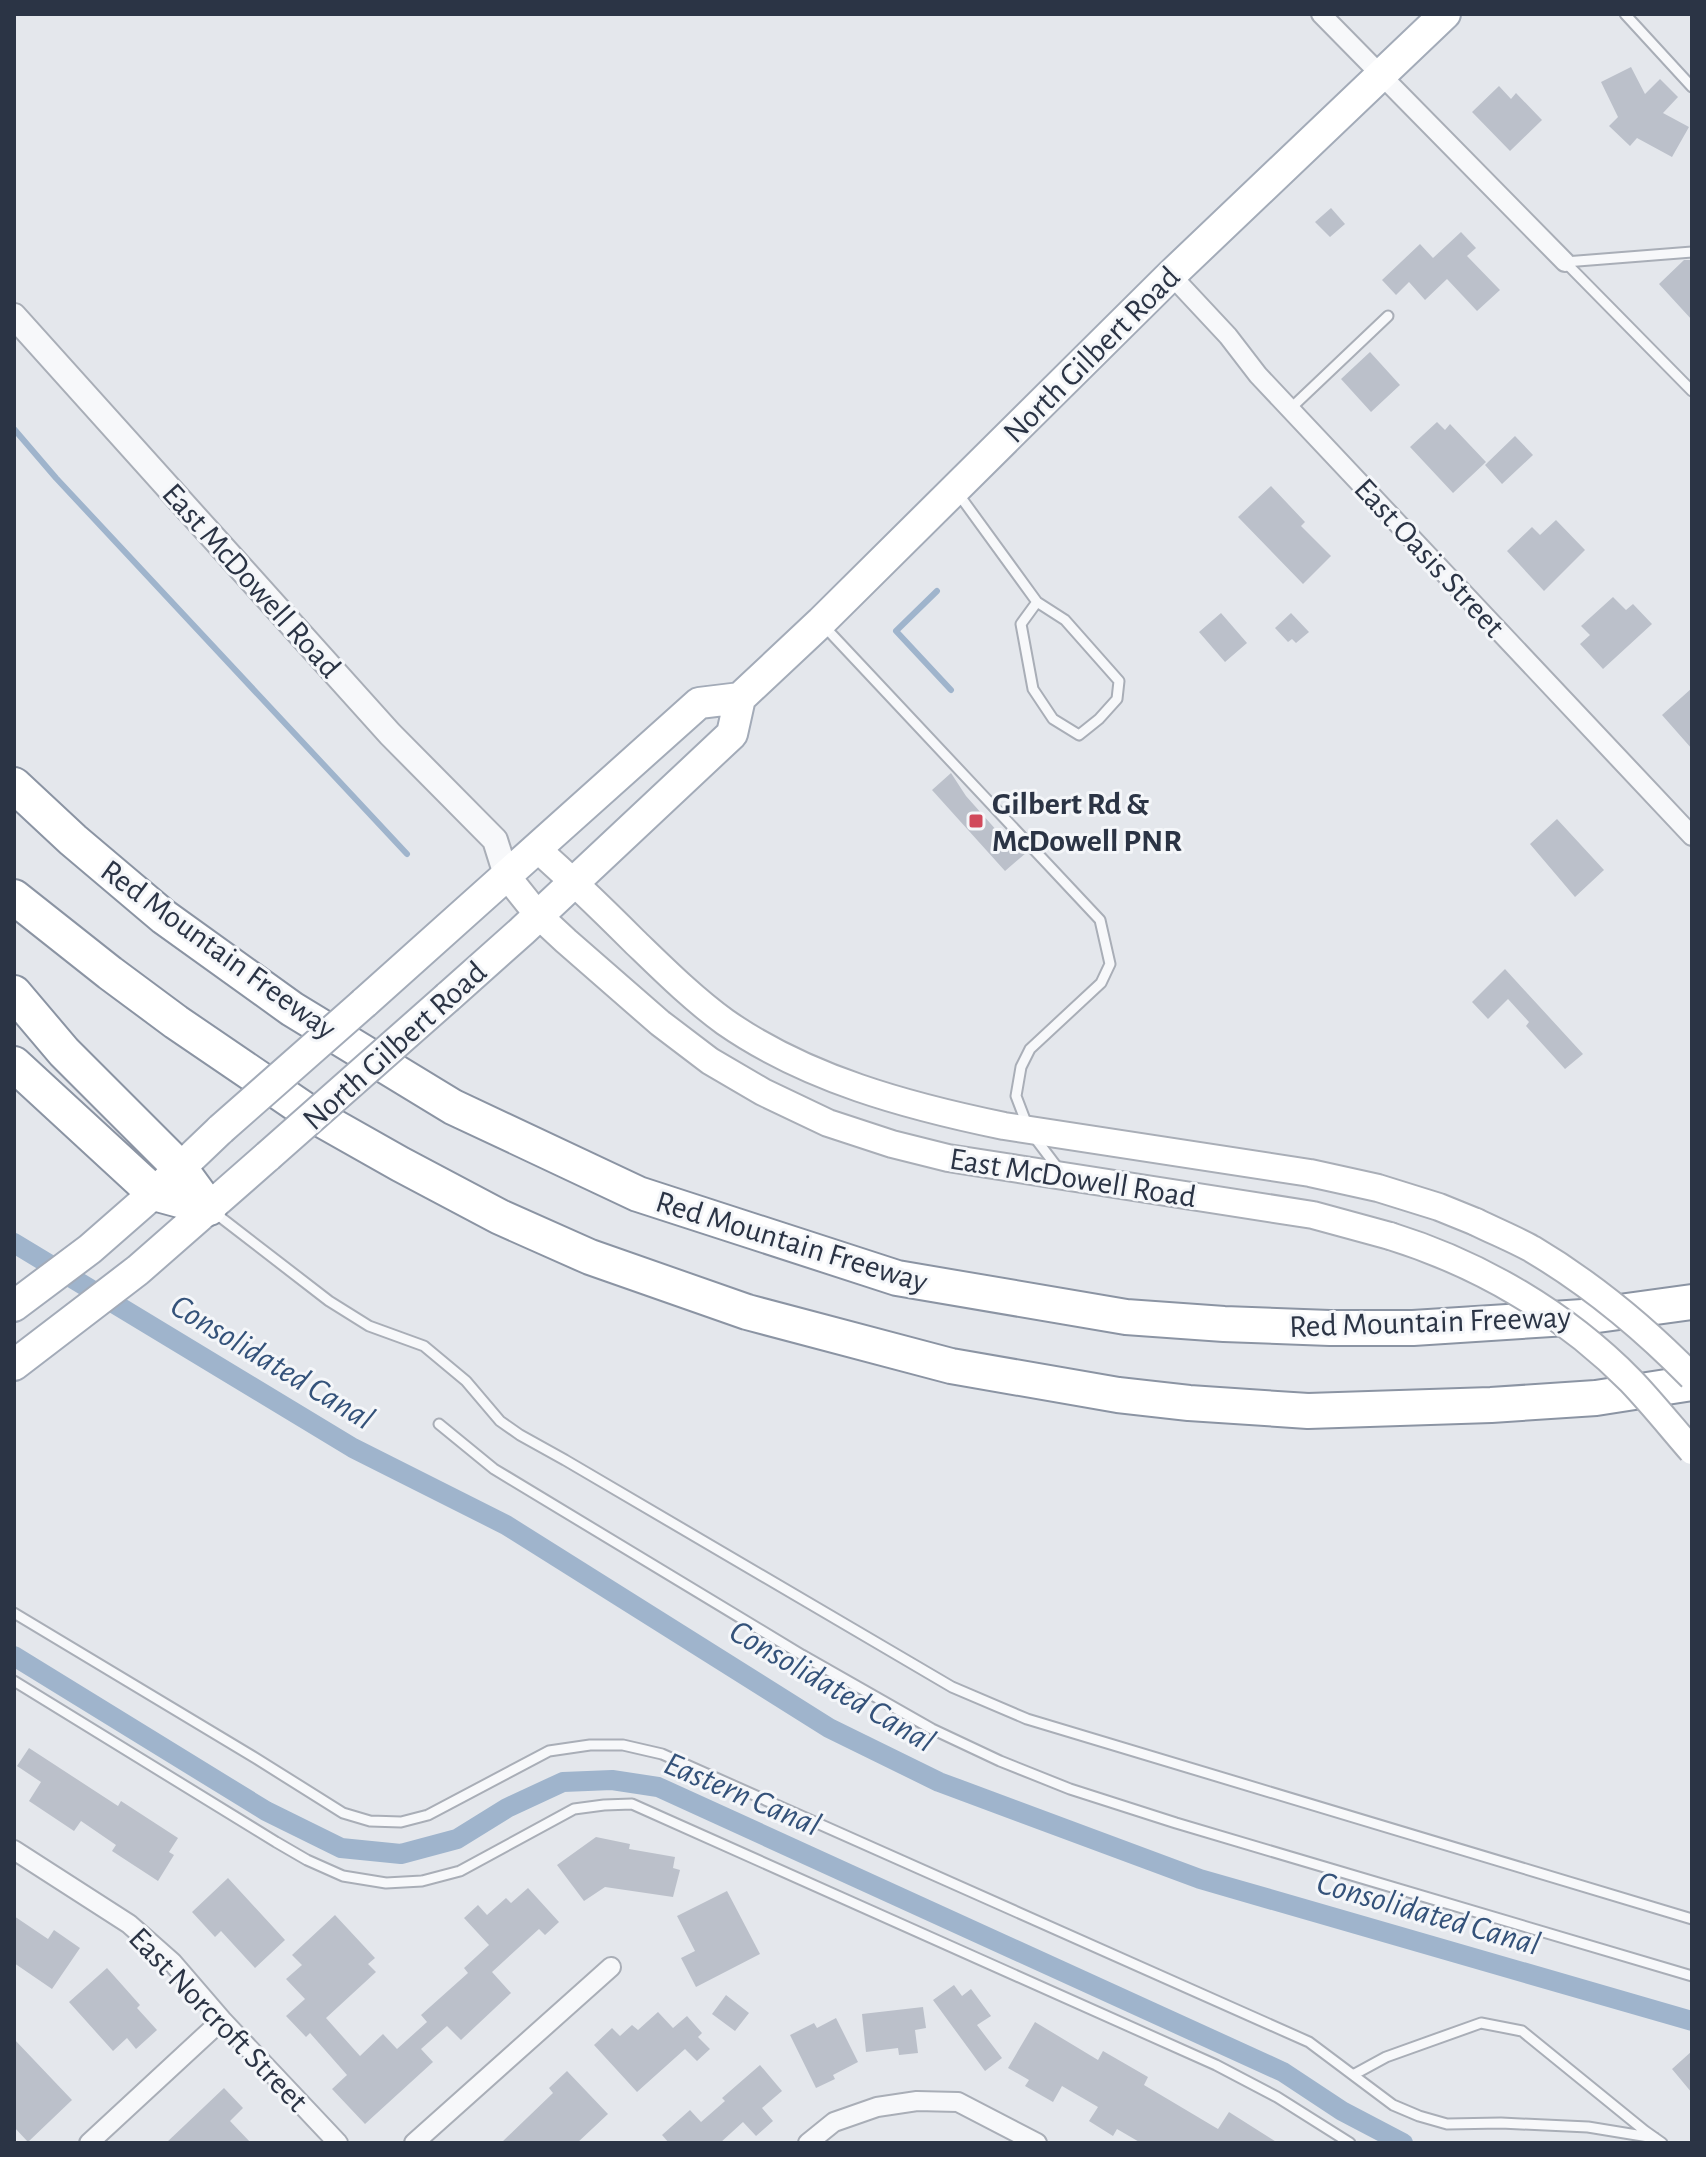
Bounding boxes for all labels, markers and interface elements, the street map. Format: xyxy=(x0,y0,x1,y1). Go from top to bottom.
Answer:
street label: North Gilbert Road xyxy=(997,260,1186,449)
street label: East Oasis Street xyxy=(1348,472,1511,643)
street label: East McDowell Road xyxy=(156,477,347,684)
place label: Gilbert Rd & McDowell PNR xyxy=(992,788,1182,857)
marker: Gilbert Rd & McDowell PNR xyxy=(967,812,985,830)
street label: Red Mountain Freeway xyxy=(95,854,342,1046)
street label: North Gilbert Road xyxy=(297,955,493,1136)
street label: East McDowell Road xyxy=(947,1143,1199,1213)
street label: Red Mountain Freeway xyxy=(652,1185,932,1299)
water label: Consolidated Canal xyxy=(164,1289,380,1437)
street label: Red Mountain Freeway xyxy=(1288,1301,1572,1343)
water label: Consolidated Canal xyxy=(724,1614,940,1759)
water label: Eastern Canal xyxy=(659,1747,826,1843)
water label: Consolidated Canal xyxy=(1313,1866,1544,1962)
street label: East Norcroft Street xyxy=(123,1922,314,2118)

